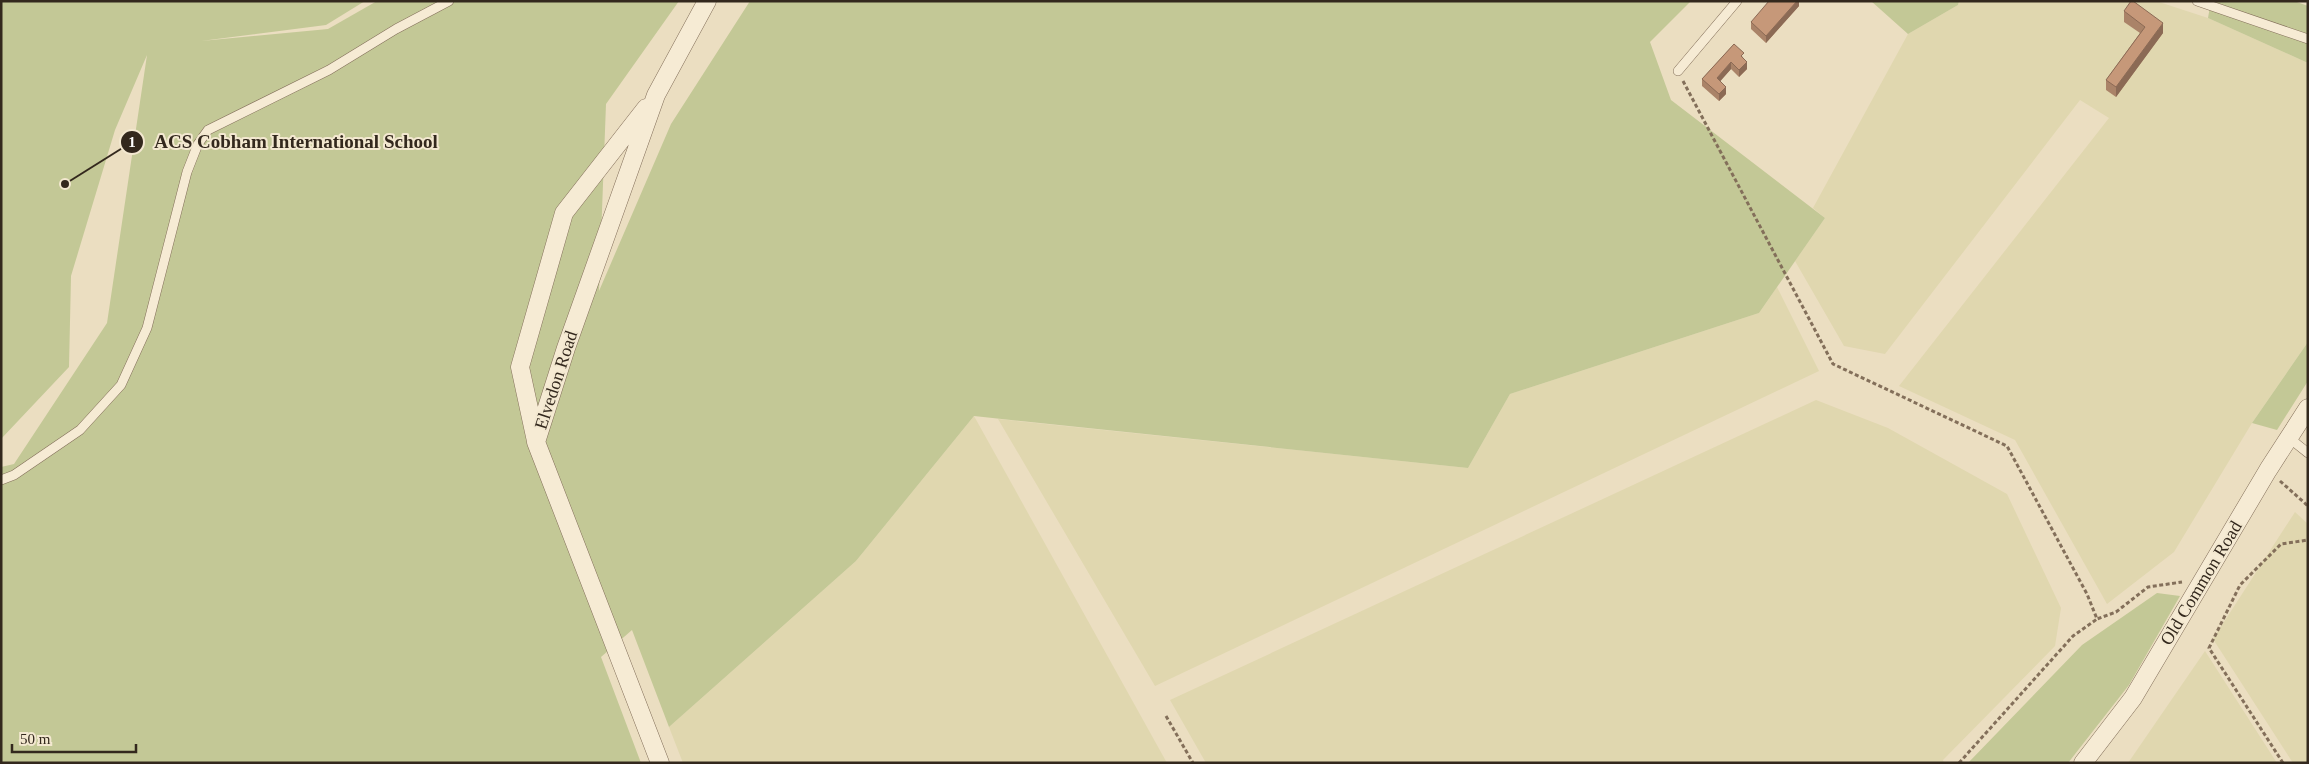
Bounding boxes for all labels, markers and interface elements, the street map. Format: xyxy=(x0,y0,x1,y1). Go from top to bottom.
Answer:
callout: ACS Cobham International School xyxy=(119,125,448,159)
text: ACS Cobham International School xyxy=(154,131,438,152)
text: 1 xyxy=(128,134,136,150)
street label: Elvedon Road xyxy=(531,328,581,432)
street label: Old Common Road xyxy=(2156,517,2246,649)
scale bar xyxy=(12,722,136,754)
text: 50 m xyxy=(20,731,51,747)

